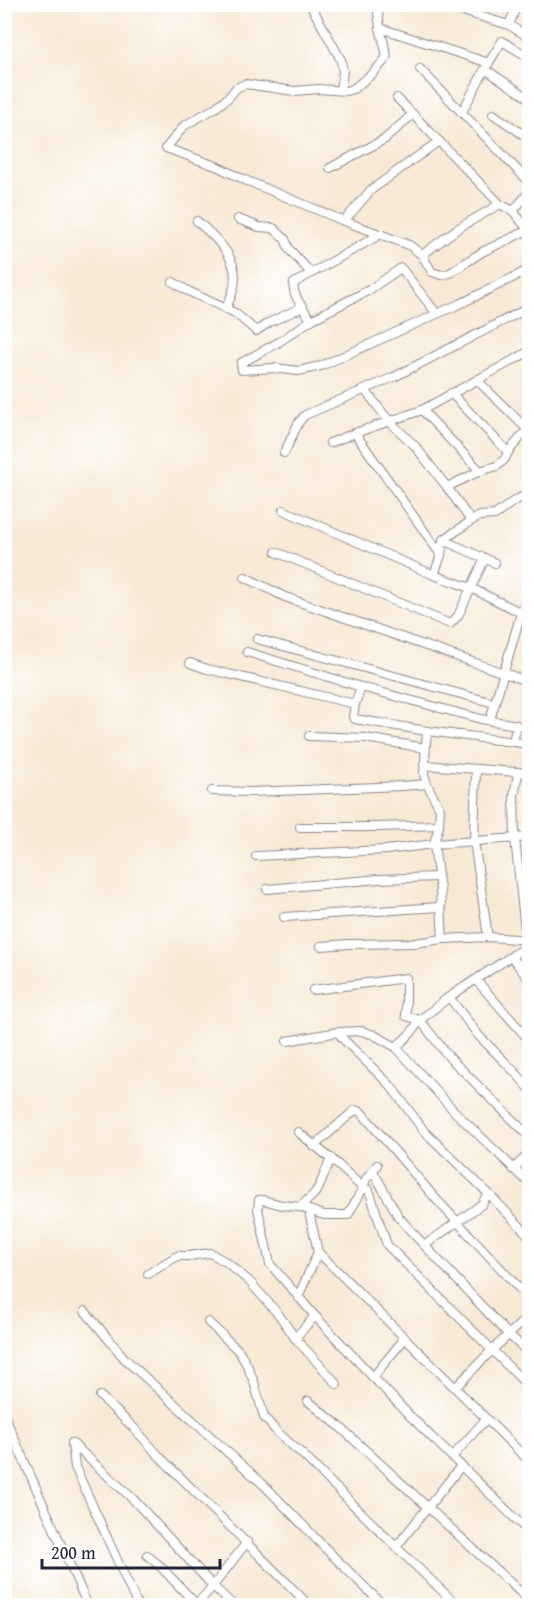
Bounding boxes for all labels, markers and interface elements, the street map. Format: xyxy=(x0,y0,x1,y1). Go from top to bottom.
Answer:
scale bar xyxy=(42,1532,220,1570)
text: 200 m xyxy=(51,1539,96,1566)

